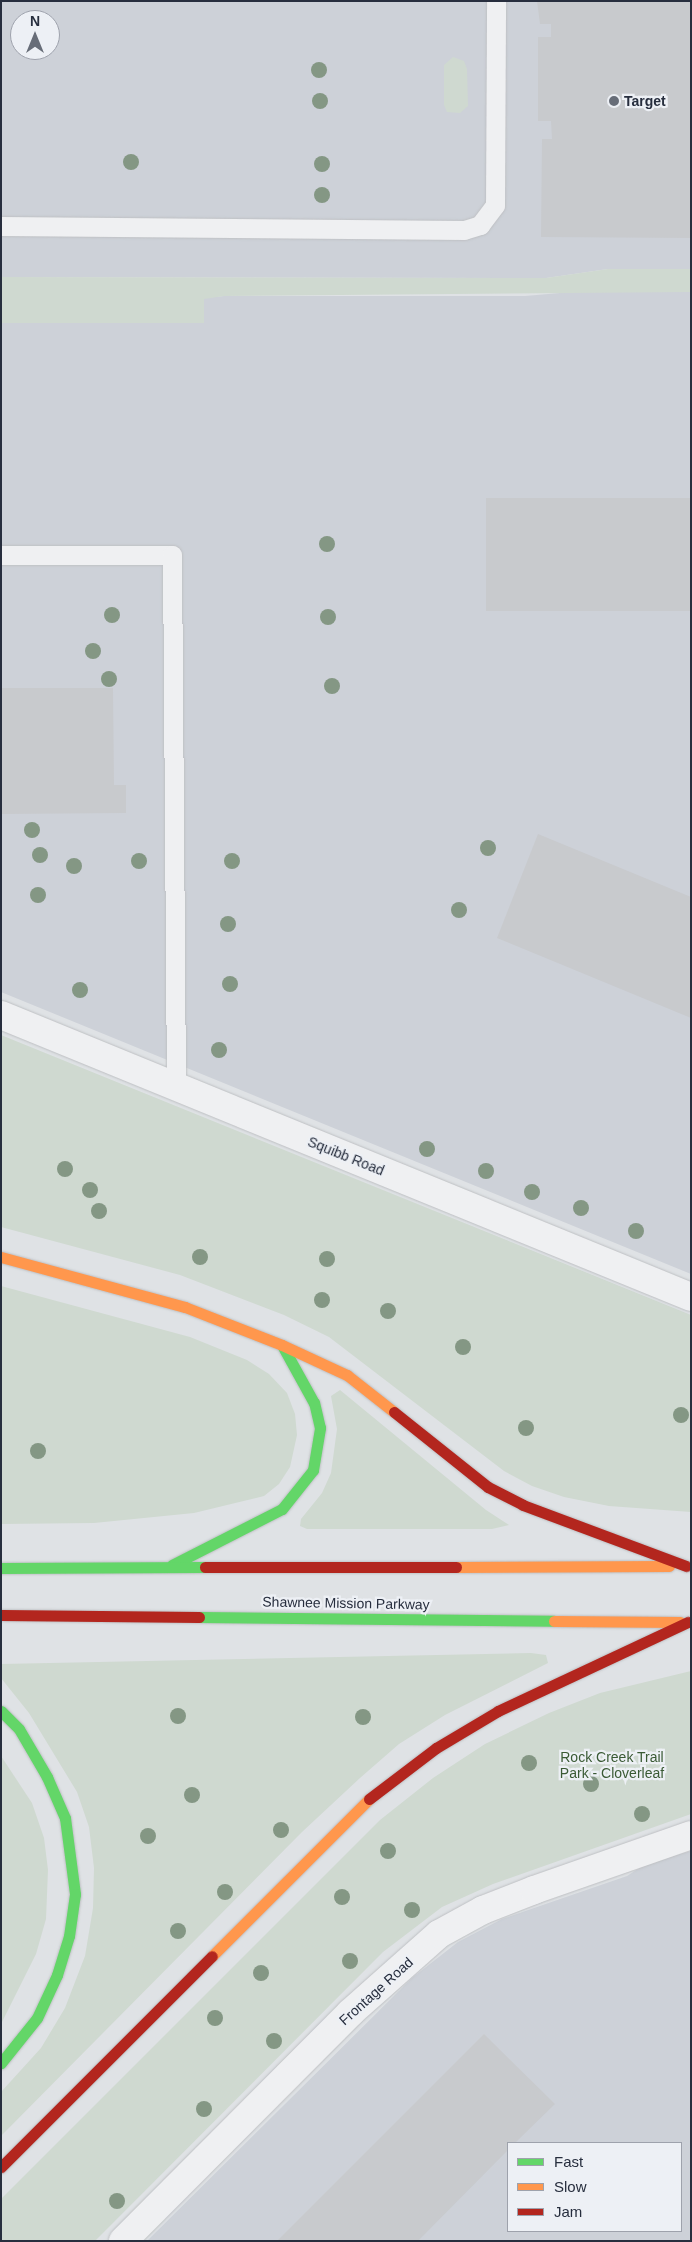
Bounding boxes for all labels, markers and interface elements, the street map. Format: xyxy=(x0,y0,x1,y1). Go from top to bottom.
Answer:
north arrow xyxy=(10,10,60,60)
text: N xyxy=(30,13,40,29)
place label: Target xyxy=(624,93,666,109)
marker: Target xyxy=(608,95,620,107)
street label: Squibb Road xyxy=(305,1133,387,1179)
street label: Shawnee Mission Parkway xyxy=(262,1593,430,1613)
park label: Rock Creek Trail Park - Cloverleaf xyxy=(560,1749,664,1781)
street label: Frontage Road xyxy=(336,1954,416,2028)
legend xyxy=(507,2142,682,2232)
text: Fast xyxy=(554,2153,583,2170)
text: Slow xyxy=(554,2178,587,2195)
text: Jam xyxy=(554,2203,582,2220)

